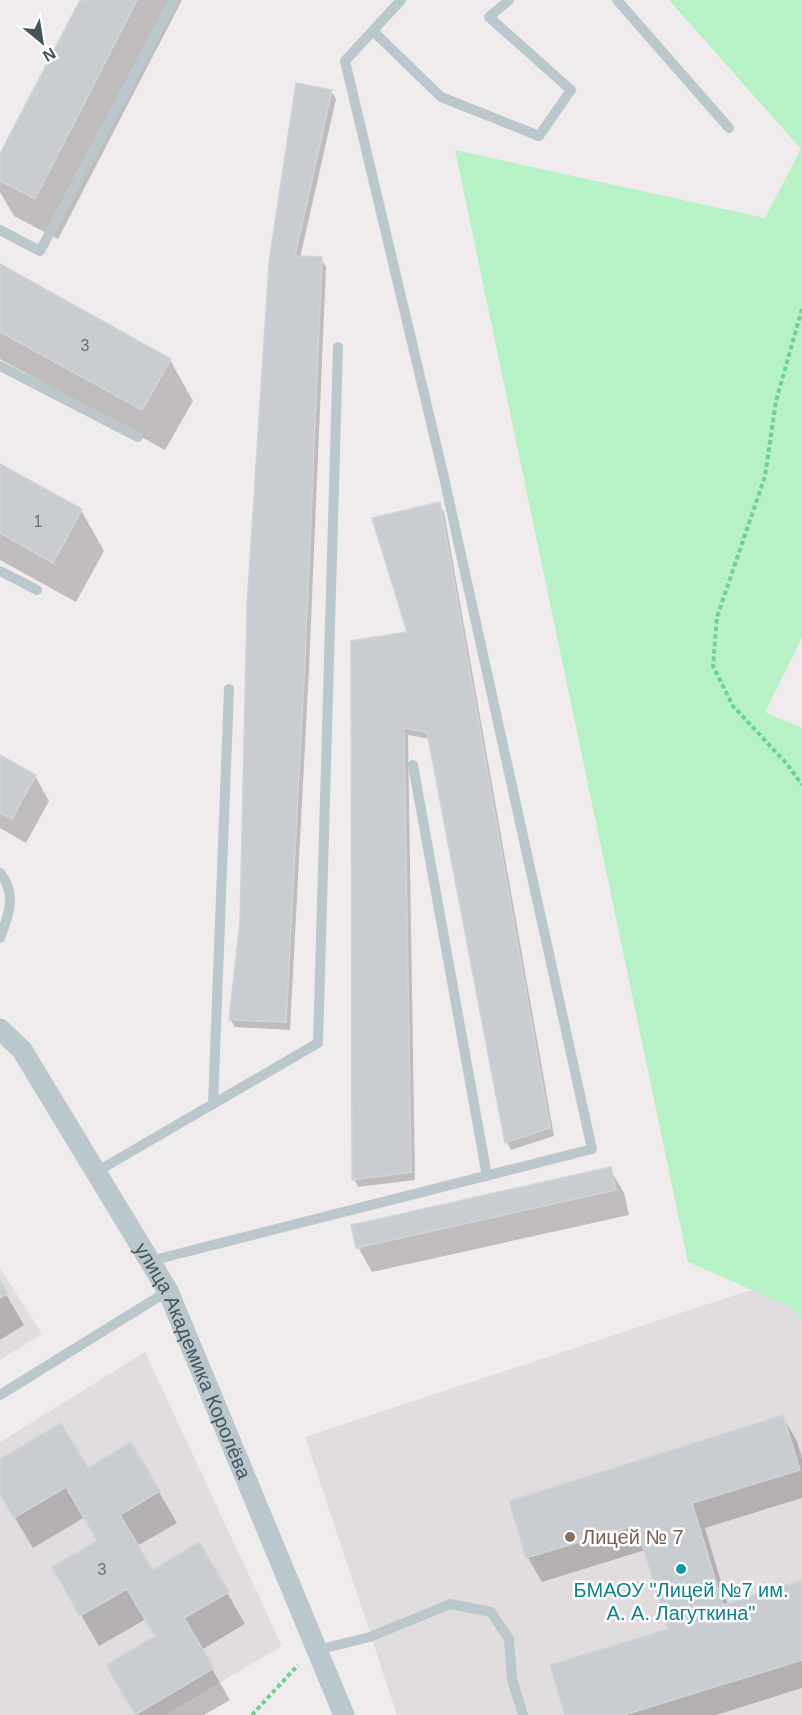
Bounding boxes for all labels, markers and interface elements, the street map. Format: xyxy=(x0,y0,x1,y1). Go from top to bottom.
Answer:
north arrow xyxy=(12,12,72,72)
text: N xyxy=(40,44,59,65)
house number: 3 xyxy=(81,337,90,354)
house number: 1 xyxy=(34,513,43,530)
street label: улица Академика Королёва xyxy=(130,1239,256,1483)
place label: Лицей № 7 xyxy=(582,1526,684,1548)
marker: Лицей № 7 xyxy=(563,1530,577,1544)
house number: 3 xyxy=(98,1561,107,1578)
marker: БМАОУ "Лицей №7 им. А. А. Лагуткина" xyxy=(674,1562,688,1576)
place label: БМАОУ "Лицей №7 им. А. А. Лагуткина" xyxy=(573,1579,789,1624)

